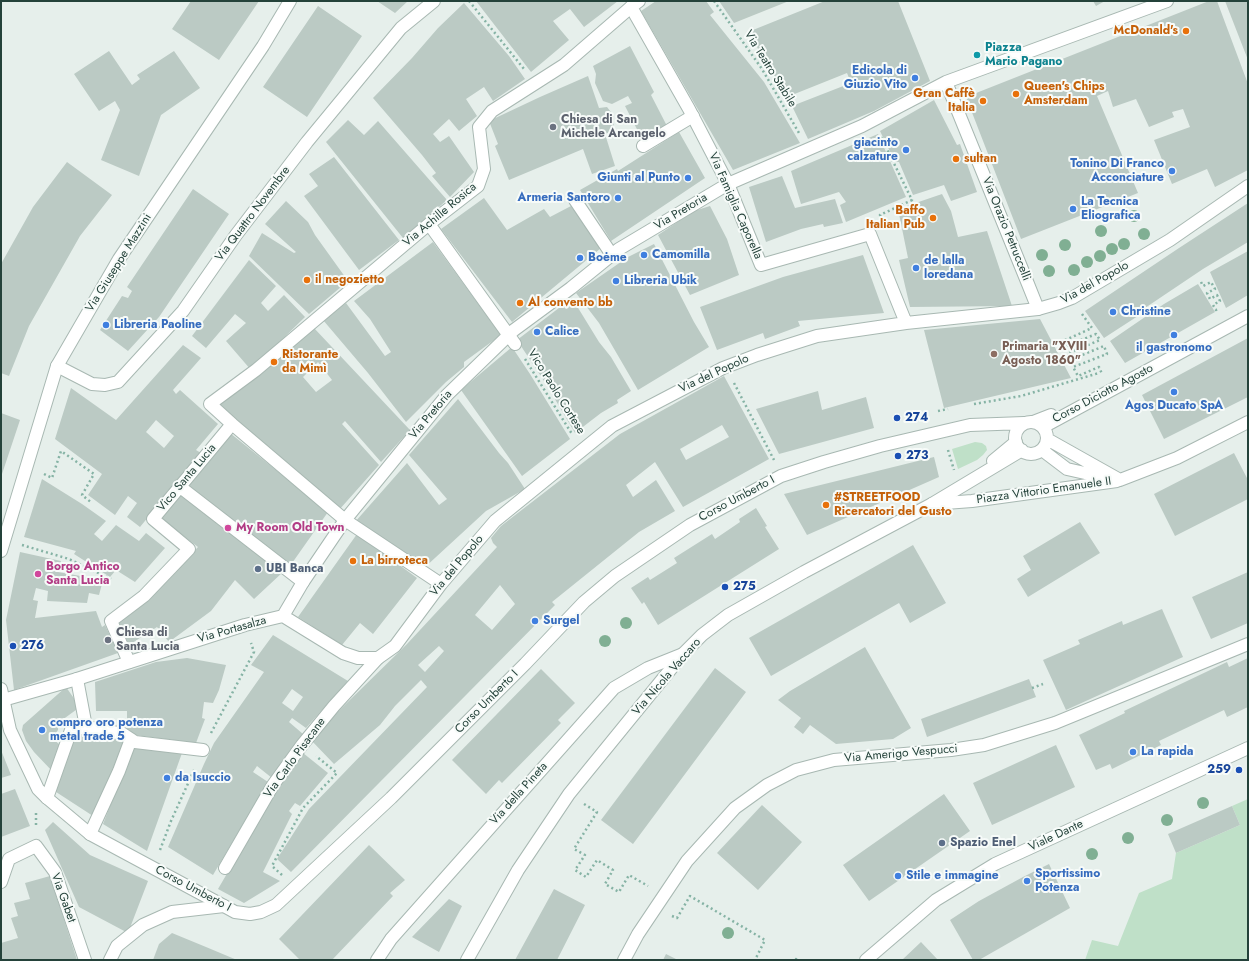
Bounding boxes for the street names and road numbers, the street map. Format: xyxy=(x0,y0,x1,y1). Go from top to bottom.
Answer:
street label: Via Teatro Stabile xyxy=(741,28,799,110)
street label: Via Famiglia Caporella xyxy=(705,150,765,262)
street label: Via Quattro Novembre xyxy=(213,164,293,264)
street label: Via Orazio Petruccelli xyxy=(979,175,1033,283)
street label: Via Achille Rosica xyxy=(400,180,480,250)
street label: Via Pretoria xyxy=(652,191,710,233)
street label: Via Giuseppe Mazzini xyxy=(83,211,155,315)
street label: Via del Popolo xyxy=(1059,258,1131,308)
street label: Vico Paolo Cortese xyxy=(524,347,588,437)
street label: Via del Popolo xyxy=(677,352,751,396)
street label: Corso Diciotto Agosto xyxy=(1050,361,1156,427)
street label: Via Pretoria xyxy=(406,388,456,442)
street label: Vico Santa Lucia xyxy=(155,441,219,515)
street label: Corso Umberto I xyxy=(697,473,777,525)
street label: Piazza Vittorio Emanuele II xyxy=(976,474,1112,508)
street label: Via del Popolo xyxy=(427,533,487,599)
street label: Via Portasalza xyxy=(196,613,268,647)
street label: Via Nicola Vaccaro xyxy=(630,635,704,719)
street label: Corso Umberto I xyxy=(452,667,522,737)
street label: Via Carlo Pisacane xyxy=(261,715,329,801)
street label: Via Amerigo Vespucci xyxy=(844,742,958,766)
street label: Via della Pineta xyxy=(487,760,551,828)
street label: Viale Dante xyxy=(1026,817,1086,855)
street label: Corso Umberto I xyxy=(153,863,233,915)
street label: Via Gabet xyxy=(47,871,79,925)

